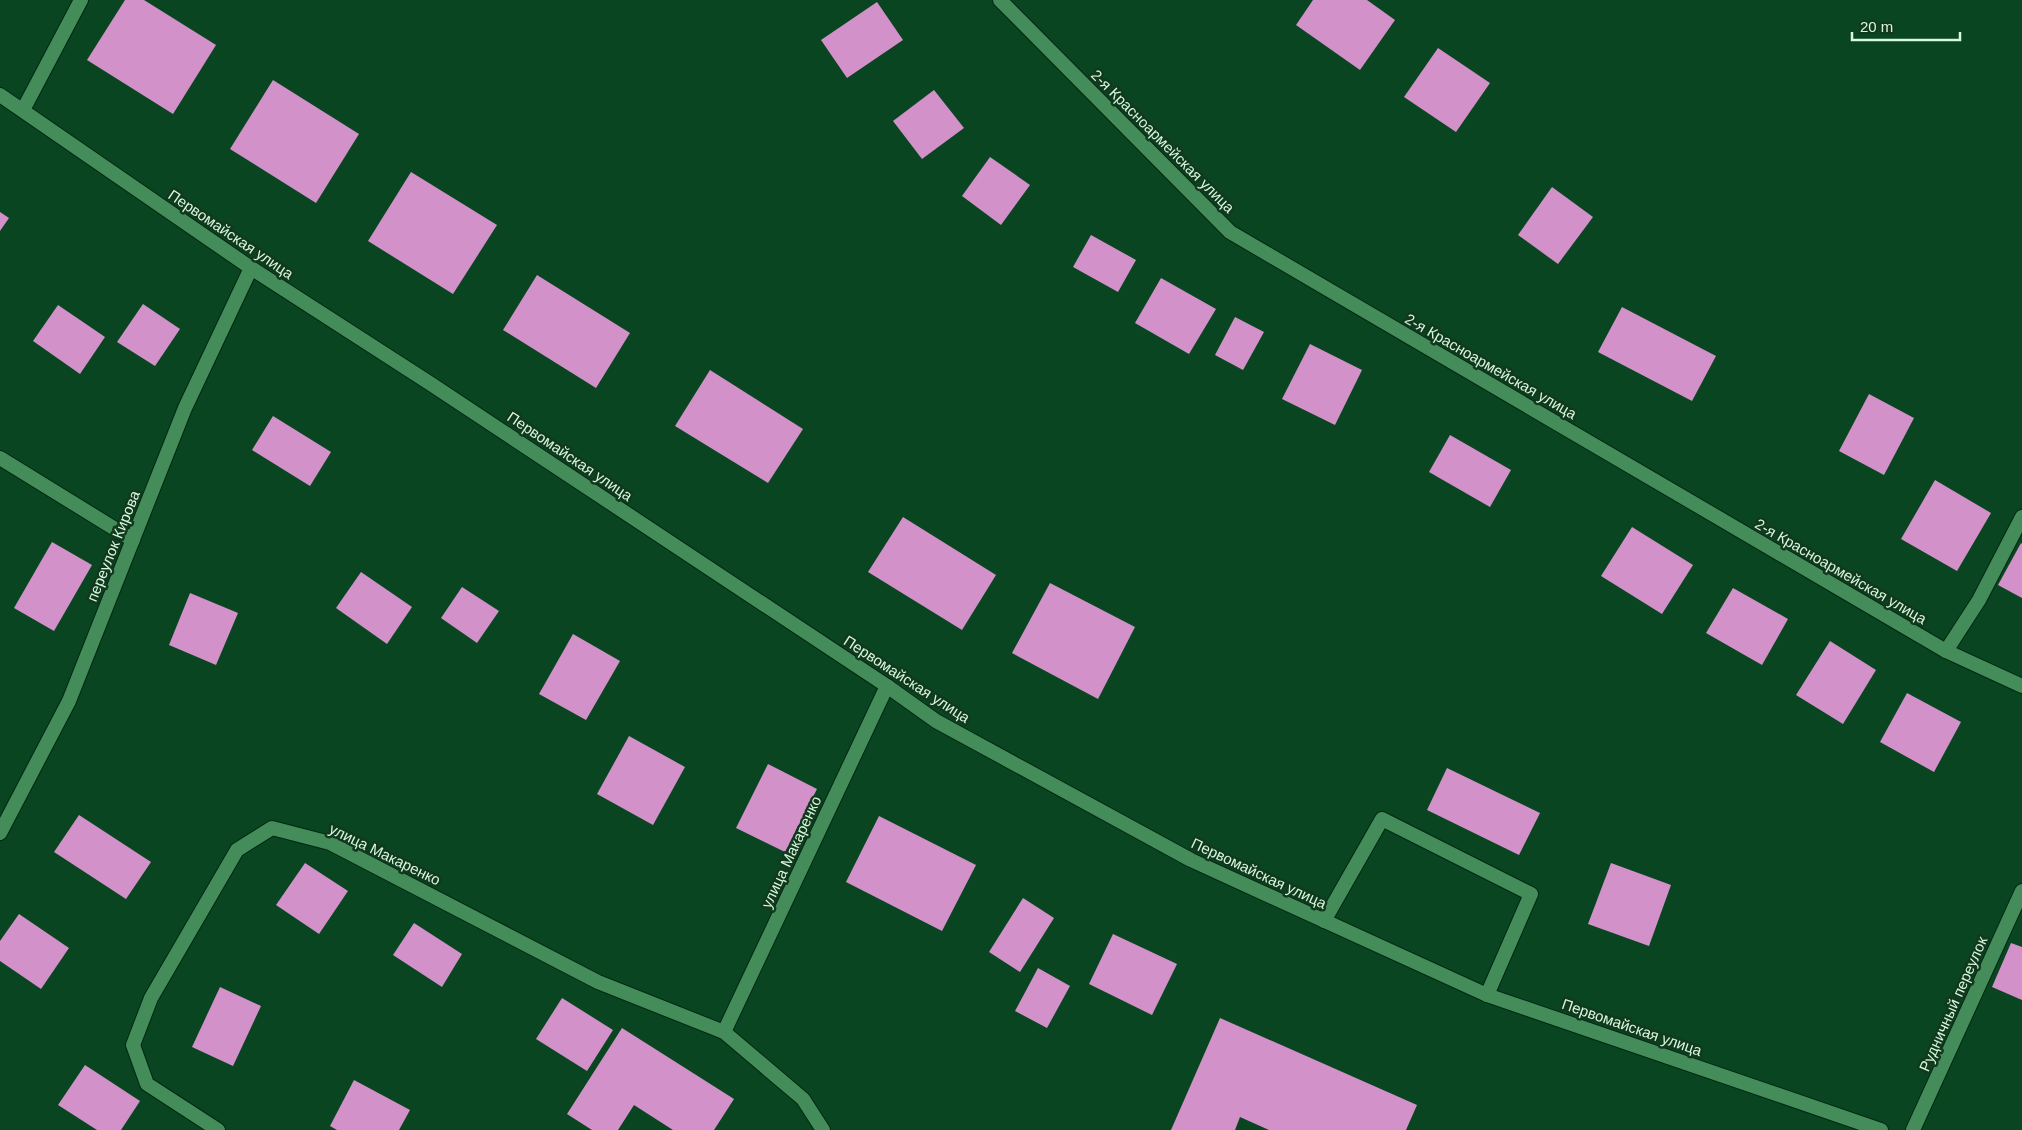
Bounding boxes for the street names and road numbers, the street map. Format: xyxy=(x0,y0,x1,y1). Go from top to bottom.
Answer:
street label: 2-я Красноармейская улица xyxy=(1088,66,1238,216)
street label: Первомайская улица xyxy=(165,186,297,282)
street label: 2-я Красноармейская улица xyxy=(1402,310,1580,422)
street label: Первомайская улица xyxy=(504,408,636,504)
street label: переулок Кирова xyxy=(83,487,143,604)
street label: 2-я Красноармейская улица xyxy=(1752,515,1930,627)
street label: Первомайская улица xyxy=(841,632,974,726)
street label: улица Макаренко xyxy=(758,793,824,911)
street label: улица Макаренко xyxy=(327,820,443,888)
street label: Первомайская улица xyxy=(1189,834,1330,912)
street label: Рудничный переулок xyxy=(1916,934,1991,1074)
street label: Первомайская улица xyxy=(1560,995,1705,1059)

